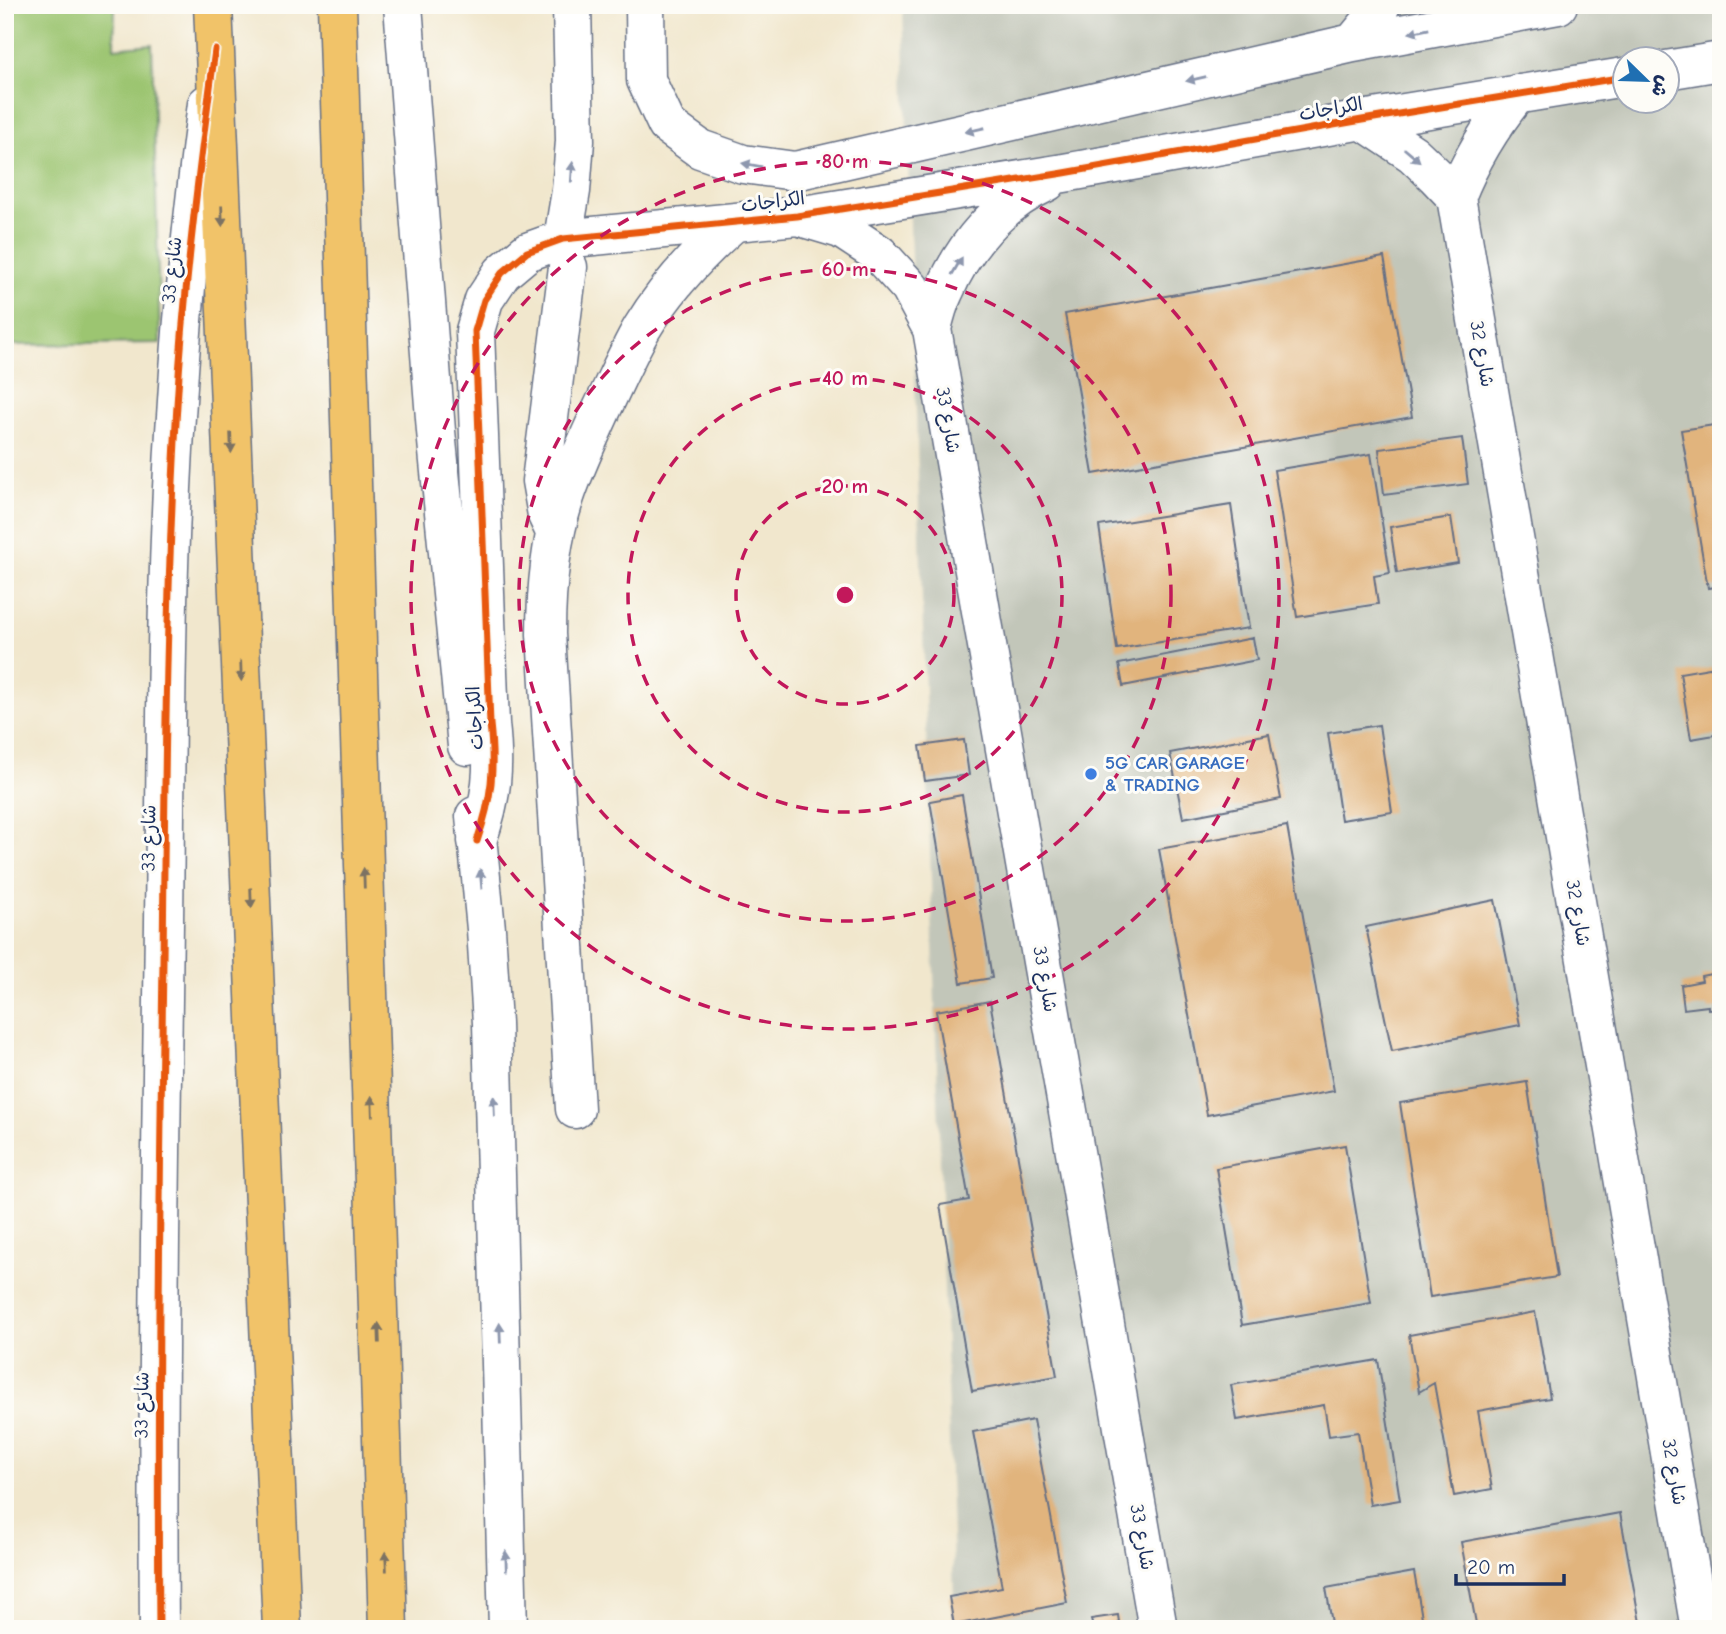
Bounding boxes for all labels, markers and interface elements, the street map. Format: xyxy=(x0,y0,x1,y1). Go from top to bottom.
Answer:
one-way arrow xyxy=(1408,26,1430,37)
north arrow xyxy=(1610,46,1680,116)
text: ش xyxy=(1646,72,1675,100)
one-way arrow xyxy=(1185,74,1207,85)
street label: الكراجات xyxy=(1297,93,1365,125)
one-way arrow xyxy=(964,125,986,136)
one-way arrow xyxy=(1403,147,1421,162)
text: 80 m xyxy=(822,149,868,173)
one-way arrow xyxy=(741,159,763,170)
one-way arrow xyxy=(567,160,578,182)
street label: الكراجات xyxy=(740,187,806,217)
one-way arrow xyxy=(216,205,227,227)
street label: شارع 33 xyxy=(158,236,188,305)
one-way arrow xyxy=(951,256,963,275)
text: 60 m xyxy=(821,257,869,281)
street label: شارع 32 xyxy=(1463,319,1499,389)
text: 40 m xyxy=(822,366,868,390)
street label: شارع 33 xyxy=(929,385,965,455)
one-way arrow xyxy=(226,432,237,454)
text: 20 m xyxy=(822,474,868,498)
centre of rings xyxy=(833,583,857,607)
one-way arrow xyxy=(236,660,247,682)
street label: الكراجات xyxy=(462,685,488,751)
place label: 5G CAR GARAGE & TRADING xyxy=(1105,752,1245,796)
marker: 5G CAR GARAGE & TRADING xyxy=(1083,766,1099,782)
street label: شارع 33 xyxy=(137,804,163,872)
one-way arrow xyxy=(359,867,370,889)
one-way arrow xyxy=(475,867,486,889)
street label: شارع 32 xyxy=(1559,878,1595,948)
one-way arrow xyxy=(245,887,256,909)
street label: شارع 33 xyxy=(1026,944,1062,1014)
one-way arrow xyxy=(488,1094,500,1116)
one-way arrow xyxy=(366,1095,377,1117)
one-way arrow xyxy=(373,1322,384,1344)
one-way arrow xyxy=(495,1322,506,1344)
street label: شارع 33 xyxy=(130,1371,156,1439)
street label: شارع 32 xyxy=(1655,1437,1691,1507)
street label: شارع 33 xyxy=(1123,1502,1159,1572)
scale bar xyxy=(1456,1543,1565,1587)
one-way arrow xyxy=(380,1549,391,1571)
one-way arrow xyxy=(501,1549,512,1571)
text: 20 m xyxy=(1467,1555,1515,1579)

